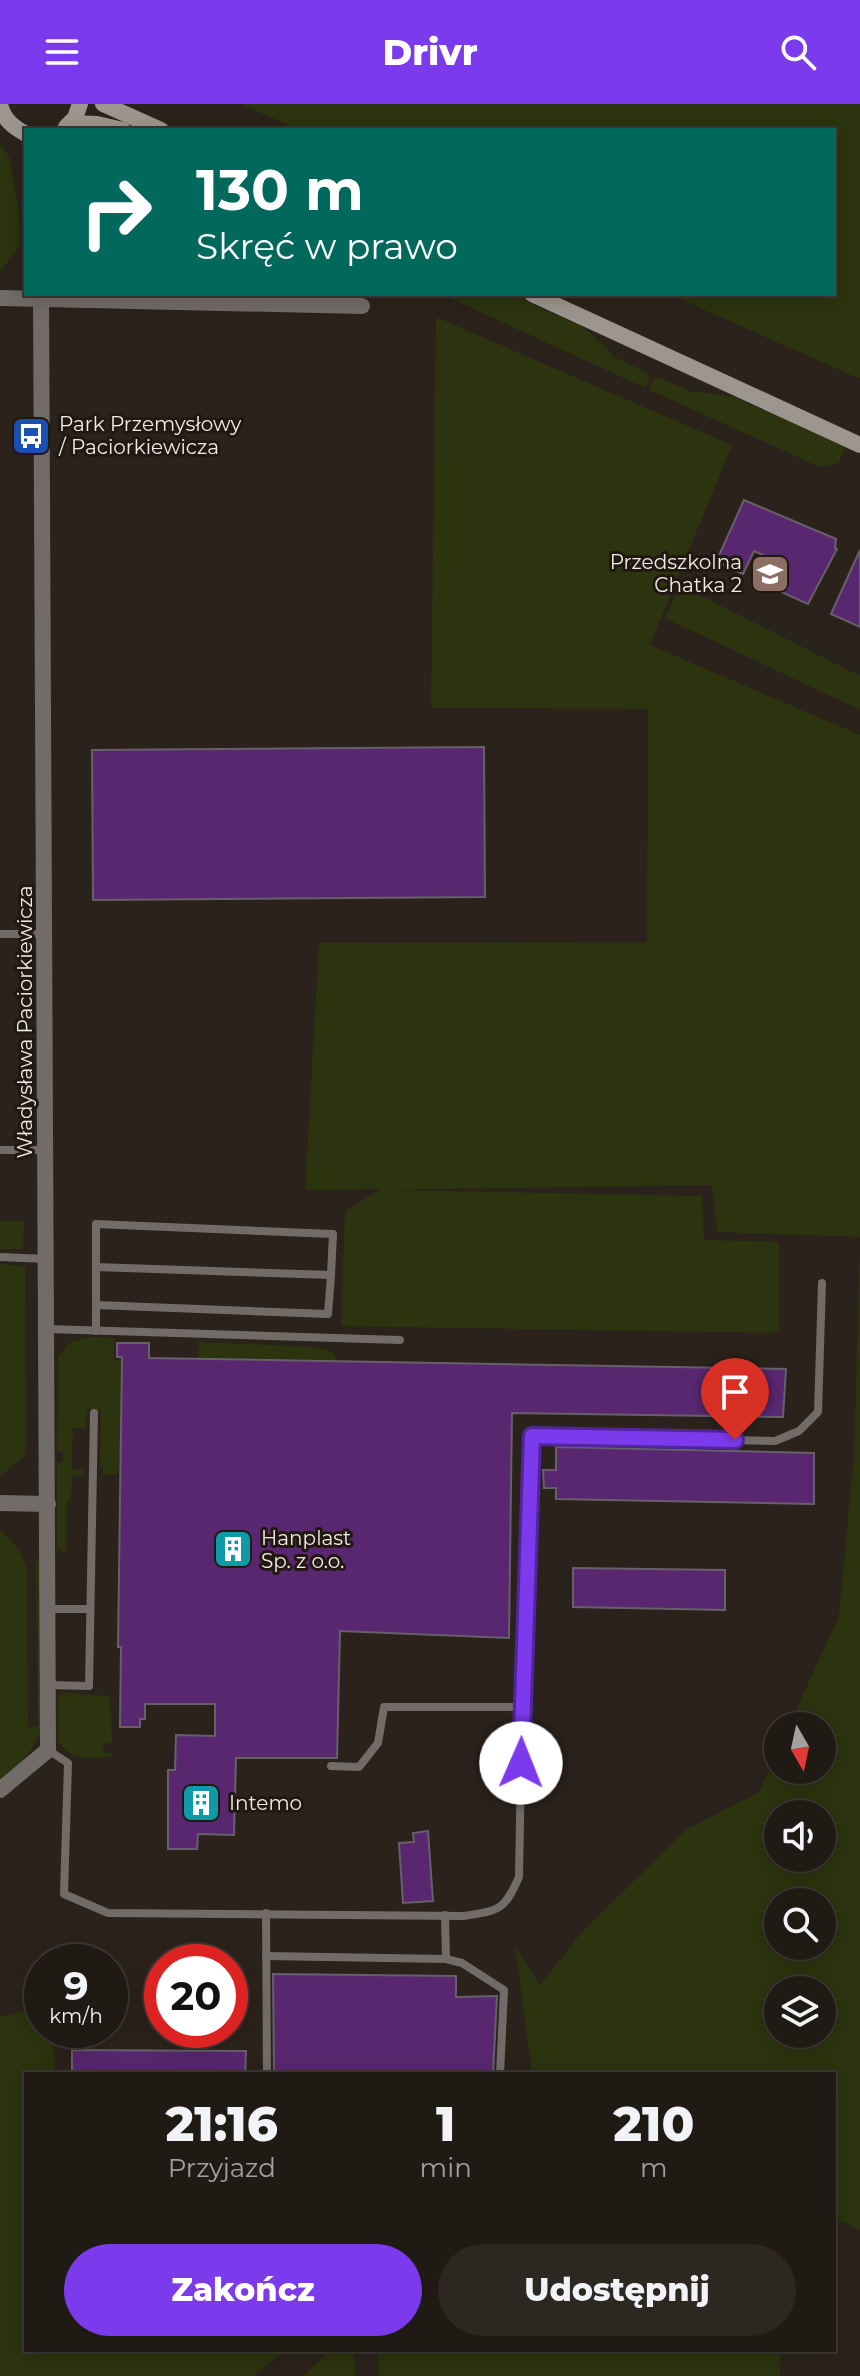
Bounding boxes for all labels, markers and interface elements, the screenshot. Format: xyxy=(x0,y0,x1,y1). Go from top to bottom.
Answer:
icon: menu xyxy=(40,30,84,74)
text: Drivr xyxy=(382,30,478,74)
icon: search xyxy=(776,30,820,74)
text: 130 m xyxy=(196,156,364,224)
icon: right xyxy=(64,160,168,264)
text: Skręć w prawo xyxy=(196,224,458,268)
place label: Park Przemysłowy / Paciorkiewicza xyxy=(58,412,242,459)
bus stop icon: Park Przemysłowy / Paciorkiewicza xyxy=(10,415,52,457)
place label: Przedszkolna Chatka 2 xyxy=(610,550,742,597)
school or university icon: Przedszkolna Chatka 2 xyxy=(749,553,791,595)
street label: Władysława Paciorkiewicza xyxy=(13,885,37,1159)
pin xyxy=(701,1358,769,1440)
icon: arrive xyxy=(713,1370,757,1414)
place label: Hanplast Sp. z o.o. xyxy=(261,1526,351,1573)
building icon: Hanplast Sp. z o.o. xyxy=(212,1528,254,1570)
north arrow xyxy=(764,1712,836,1784)
map controls xyxy=(764,1712,836,2048)
position arrow xyxy=(479,1721,563,1805)
building icon: Intemo xyxy=(180,1782,222,1824)
place label: Intemo xyxy=(229,1791,302,1815)
button: sound xyxy=(764,1800,836,1872)
button: search xyxy=(764,1888,836,1960)
speed limit sign: 20 xyxy=(144,1944,248,2048)
text: 9 xyxy=(63,1961,89,2010)
button: layers xyxy=(764,1976,836,2048)
text: km/h xyxy=(49,2004,103,2028)
text: 21:16 xyxy=(166,2095,278,2153)
text: 1 xyxy=(436,2095,455,2153)
text: 210 xyxy=(613,2095,694,2153)
text: Przyjazd xyxy=(168,2152,276,2184)
text: min xyxy=(420,2152,472,2184)
text: m xyxy=(640,2152,668,2184)
button: Zakończ xyxy=(64,2244,422,2336)
button: Udostępnij xyxy=(438,2244,796,2336)

